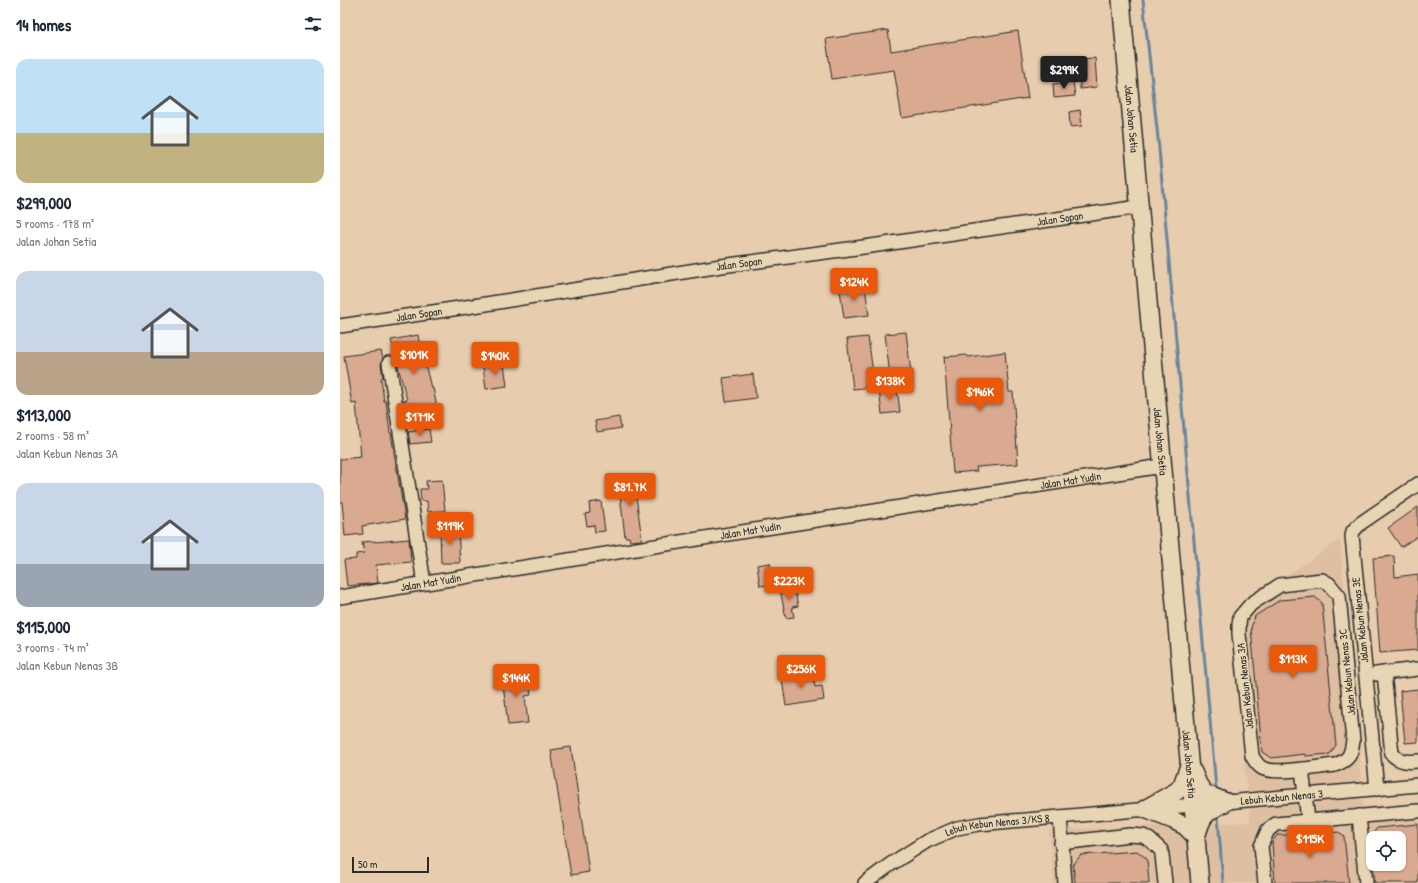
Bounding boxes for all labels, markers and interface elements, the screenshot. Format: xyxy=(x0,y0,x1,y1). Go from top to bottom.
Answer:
text: 14 homes xyxy=(16,13,71,36)
icon: filters xyxy=(302,13,324,35)
pin: $299K xyxy=(1036,56,1092,90)
text: $299K xyxy=(1049,60,1079,78)
street label: Jalan Johan Setia xyxy=(1122,84,1142,154)
icon: home xyxy=(134,85,206,157)
text: $299,000 xyxy=(16,191,71,214)
street label: Jalan Sopan xyxy=(1036,208,1084,229)
text: 5 rooms · 178 m² xyxy=(16,214,94,232)
text: Jalan Johan Setia xyxy=(16,232,96,250)
street label: Jalan Sopan xyxy=(715,254,763,274)
pin: $124K xyxy=(826,268,882,302)
text: $124K xyxy=(839,272,869,290)
icon: home xyxy=(134,297,206,369)
street label: Jalan Sopan xyxy=(395,304,443,324)
pin: $101K xyxy=(386,341,442,375)
pin: $140K xyxy=(467,342,523,376)
text: $101K xyxy=(400,345,428,363)
text: $140K xyxy=(481,346,509,364)
pin: $138K xyxy=(862,367,918,401)
text: $138K xyxy=(875,371,905,389)
pin: $146K xyxy=(952,378,1008,412)
text: $146K xyxy=(966,382,994,400)
text: $113,000 xyxy=(16,403,71,426)
pin: $171K xyxy=(392,403,448,437)
text: $171K xyxy=(405,407,435,425)
street label: Jalan Johan Setia xyxy=(1150,407,1171,476)
text: 2 rooms · 58 m² xyxy=(16,426,89,444)
text: Jalan Kebun Nenas 3A xyxy=(16,444,118,462)
street label: Jalan Mat Yudin xyxy=(1039,469,1102,492)
pin: $81.7K xyxy=(597,473,663,507)
text: $81.7K xyxy=(614,477,646,495)
icon: home xyxy=(134,509,206,581)
pin: $119K xyxy=(422,512,478,546)
text: $119K xyxy=(436,516,464,534)
street label: Jalan Mat Yudin xyxy=(719,519,782,542)
pin: $223K xyxy=(761,567,817,601)
street label: Jalan Mat Yudin xyxy=(399,570,462,594)
text: $223K xyxy=(773,571,805,589)
street label: Jalan Kebun Nenas 3E xyxy=(1349,576,1371,663)
text: $115,000 xyxy=(16,615,70,638)
street label: Jalan Kebun Nenas 3C xyxy=(1335,628,1359,716)
text: 3 rooms · 74 m² xyxy=(16,638,89,656)
street label: Jalan Kebun Nenas 3A xyxy=(1233,642,1256,730)
pin: $113K xyxy=(1265,645,1321,679)
text: $113K xyxy=(1279,649,1307,667)
pin: $256K xyxy=(773,655,829,689)
text: Jalan Kebun Nenas 3B xyxy=(16,656,118,674)
text: $256K xyxy=(786,659,816,677)
pin: $144K xyxy=(488,664,544,698)
text: $144K xyxy=(502,668,530,686)
street label: Jalan Johan Setia xyxy=(1179,729,1199,799)
street label: Lebuh Kebun Nenas 3 xyxy=(1240,786,1324,808)
street label: Lebuh Kebun Nenas 3/KS 8 xyxy=(943,811,1050,839)
pin: $115K xyxy=(1282,825,1338,859)
text: $115K xyxy=(1296,829,1324,847)
map controls xyxy=(1366,831,1406,871)
button: locate xyxy=(1366,831,1406,871)
scale bar xyxy=(352,855,429,874)
text: 50 m xyxy=(358,857,378,871)

